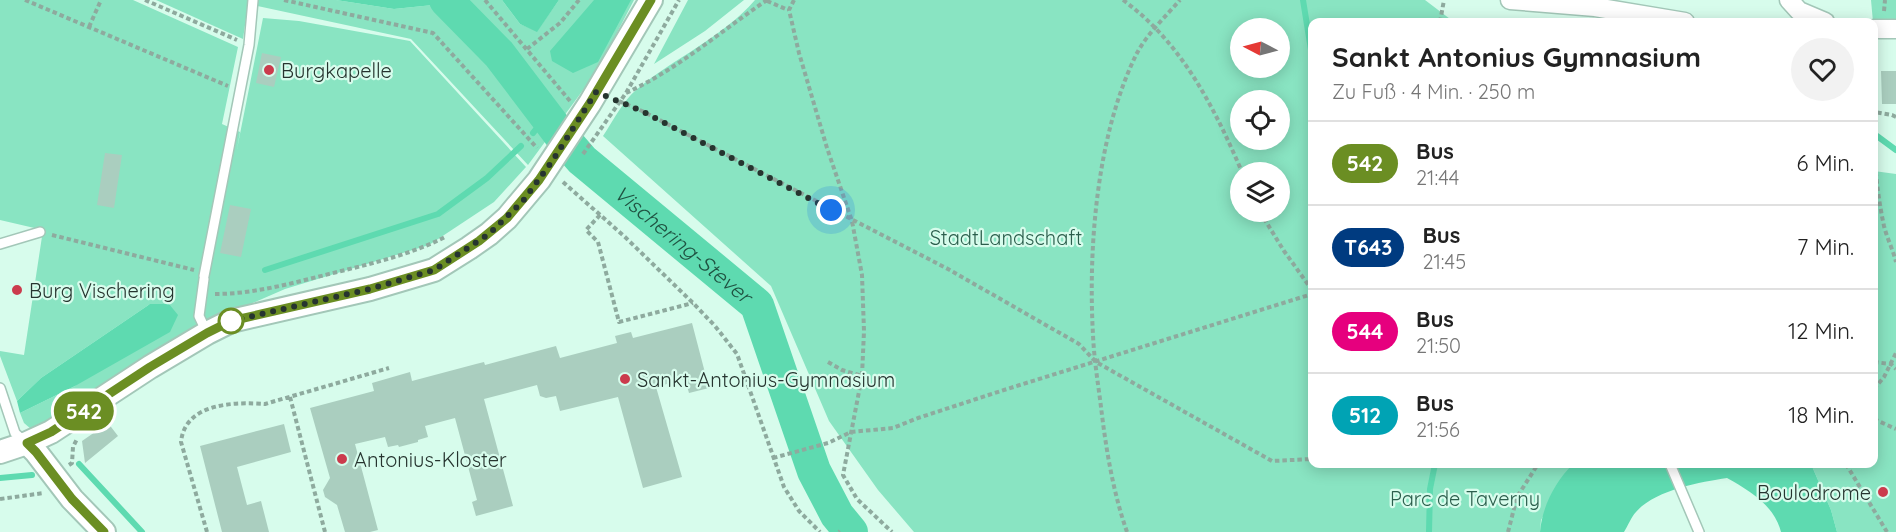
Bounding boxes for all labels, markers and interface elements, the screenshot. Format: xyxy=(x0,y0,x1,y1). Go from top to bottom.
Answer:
north arrow xyxy=(1230,18,1290,78)
map controls xyxy=(1230,18,1290,222)
button: heart xyxy=(1791,38,1854,101)
text: Sankt Antonius Gymnasium xyxy=(1332,39,1701,74)
place label: Burgkapelle xyxy=(281,58,392,83)
marker: Burgkapelle xyxy=(262,63,276,77)
text: Zu Fuß · 4 Min. · 250 m xyxy=(1332,79,1535,104)
button: locate xyxy=(1230,90,1290,150)
text: Bus xyxy=(1416,137,1454,165)
text: 6 Min. xyxy=(1797,149,1854,177)
text: 542 xyxy=(1347,150,1383,176)
button: layers xyxy=(1230,162,1290,222)
text: 21:44 xyxy=(1416,165,1459,190)
water label: Vischering-Stever xyxy=(609,180,760,310)
your location xyxy=(816,195,846,225)
text: Bus xyxy=(1422,221,1460,249)
park label: StadtLandschaft xyxy=(930,225,1083,250)
text: 7 Min. xyxy=(1797,233,1854,261)
text: T643 xyxy=(1344,234,1392,260)
text: 21:45 xyxy=(1422,249,1466,274)
place label: Burg Vischering xyxy=(29,278,175,303)
marker: Burg Vischering xyxy=(10,283,24,297)
text: Bus xyxy=(1416,305,1454,333)
unlabelled marker xyxy=(218,308,244,334)
text: 12 Min. xyxy=(1788,317,1854,345)
text: 544 xyxy=(1347,318,1383,344)
text: 21:50 xyxy=(1416,333,1461,358)
place label: Sankt-Antonius-Gymnasium xyxy=(637,367,895,392)
marker: Sankt-Antonius-Gymnasium xyxy=(618,372,632,386)
text: Bus xyxy=(1416,389,1454,417)
line badge: 542 xyxy=(50,392,118,430)
text: 542 xyxy=(66,398,102,424)
text: 18 Min. xyxy=(1788,401,1854,429)
text: 512 xyxy=(1349,402,1381,428)
text: 21:56 xyxy=(1416,417,1460,442)
place label: Antonius-Kloster xyxy=(354,447,507,472)
marker: Antonius-Kloster xyxy=(335,452,349,466)
place label: Boulodrome xyxy=(1757,480,1871,505)
marker: Boulodrome xyxy=(1876,485,1890,499)
park label: Parc de Taverny xyxy=(1390,486,1540,511)

